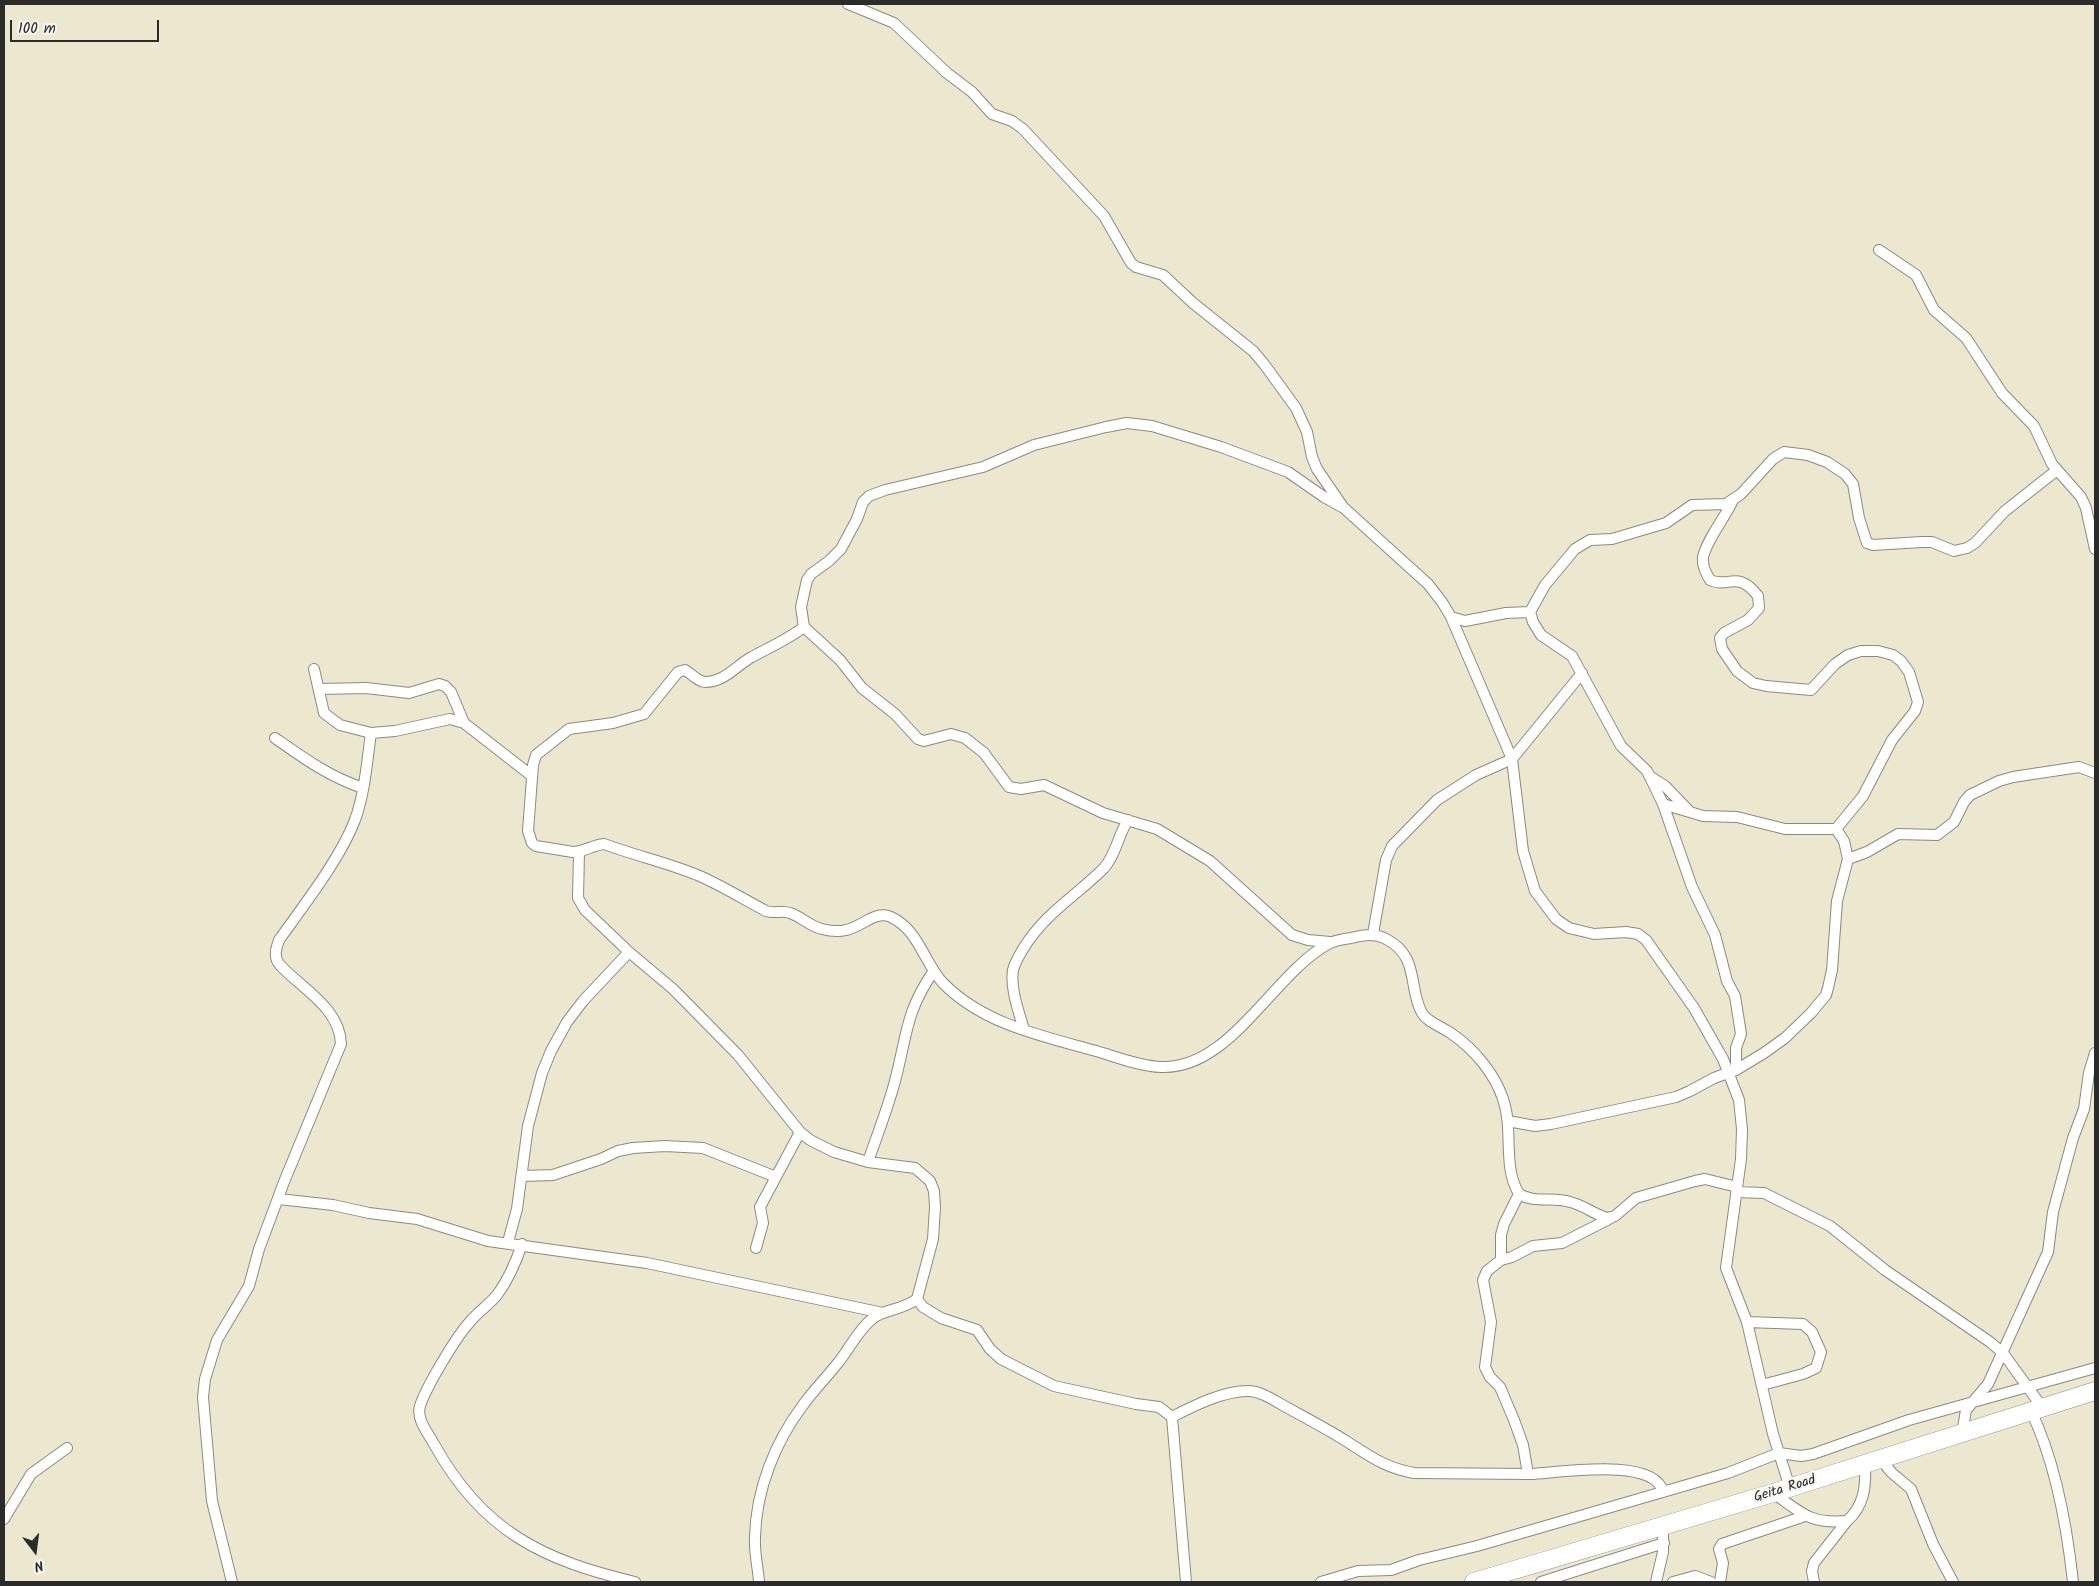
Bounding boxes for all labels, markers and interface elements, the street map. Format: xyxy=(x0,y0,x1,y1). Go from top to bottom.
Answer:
scale bar xyxy=(12,10,161,42)
text: 100 m xyxy=(18,17,56,41)
street label: Geita Road xyxy=(1752,1473,1818,1507)
north arrow xyxy=(10,1526,60,1576)
text: N xyxy=(32,1554,46,1577)

